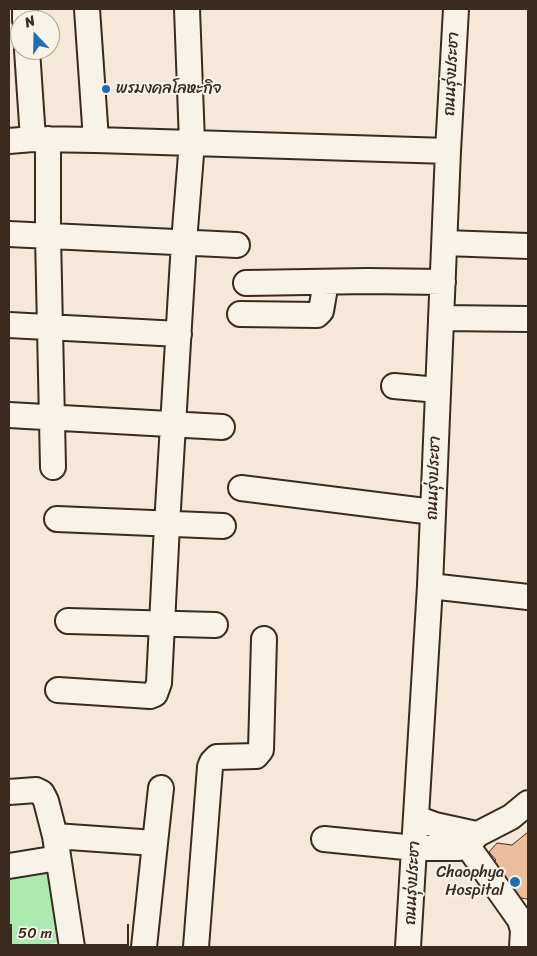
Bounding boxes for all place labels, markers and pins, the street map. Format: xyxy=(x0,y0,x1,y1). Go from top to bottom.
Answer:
place label: พรมงคลโลหะกิจ xyxy=(116,79,222,99)
marker: พรมงคลโลหะกิจ xyxy=(100,83,112,95)
place label: Chaophya Hospital xyxy=(436,863,504,901)
marker: Chaophya Hospital xyxy=(508,875,522,889)

